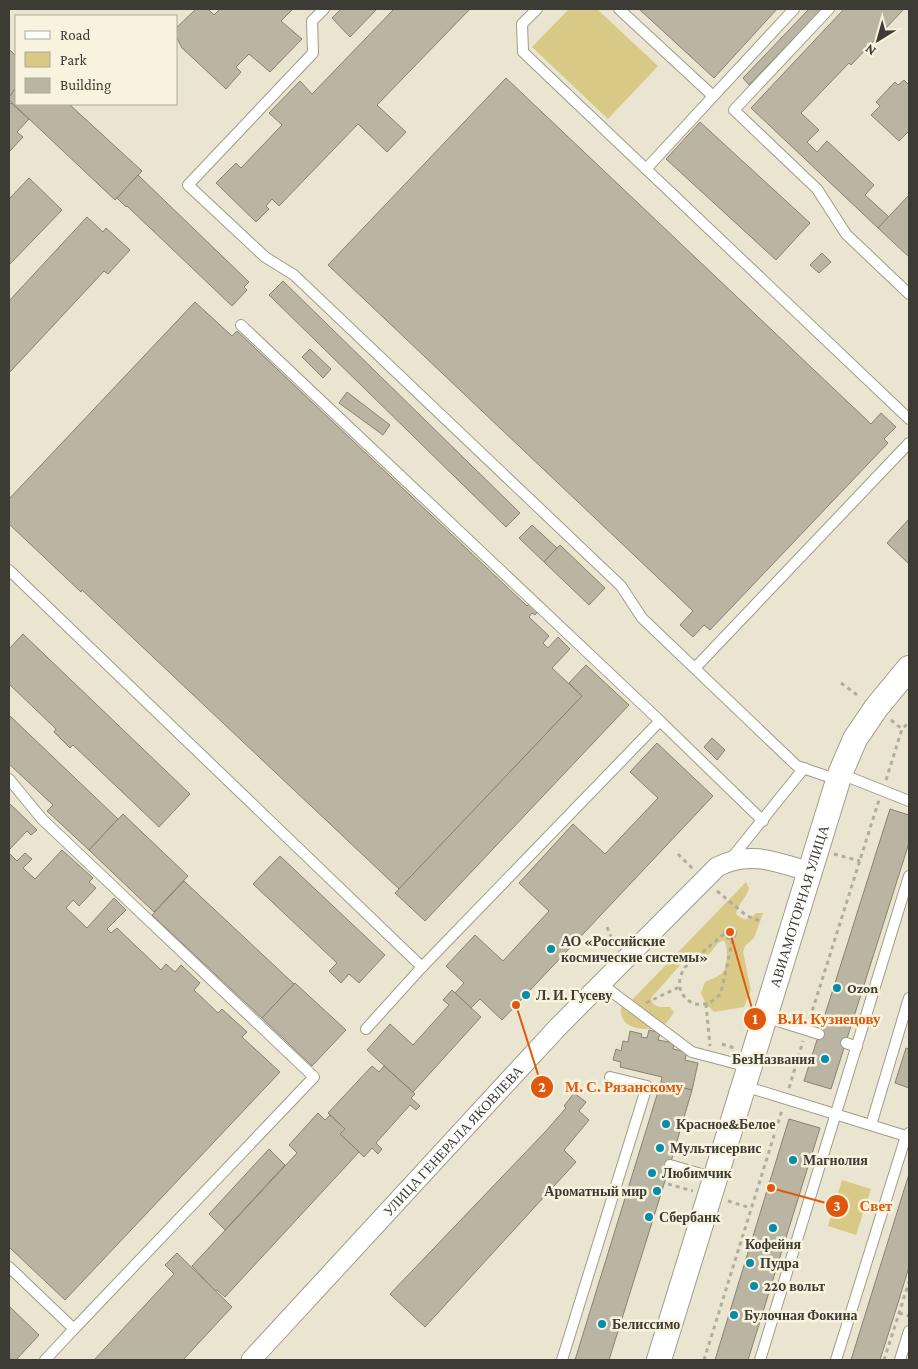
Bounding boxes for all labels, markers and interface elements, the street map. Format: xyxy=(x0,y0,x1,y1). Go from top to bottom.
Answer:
legend xyxy=(15,15,178,105)
north arrow xyxy=(853,15,903,65)
text: Road xyxy=(60,27,91,43)
text: N xyxy=(861,41,879,60)
text: Park xyxy=(60,52,87,68)
text: Building xyxy=(60,77,111,94)
street label: АВИАМОТОРНАЯ УЛИЦА xyxy=(767,822,832,989)
place label: АО «Российские космические системы» xyxy=(561,933,708,965)
marker: АО «Российские космические системы» xyxy=(545,943,557,955)
place label: Ozon xyxy=(847,980,878,996)
marker: Ozon xyxy=(831,982,843,994)
place label: Л. И. Гусеву xyxy=(536,987,612,1003)
marker: Л. И. Гусеву xyxy=(520,989,532,1001)
callout: В.И. Кузнецову xyxy=(742,1004,890,1034)
text: 1 xyxy=(752,1011,758,1027)
text: В.И. Кузнецову xyxy=(777,1011,881,1027)
place label: БезНазвания xyxy=(732,1051,815,1067)
marker: БезНазвания xyxy=(819,1053,831,1065)
street label: УЛИЦА ГЕНЕРАЛА ЯКОВЛЕВА xyxy=(380,1062,527,1219)
callout: М. С. Рязанскому xyxy=(530,1072,693,1102)
text: 2 xyxy=(538,1079,546,1095)
text: М. С. Рязанскому xyxy=(565,1079,684,1095)
place label: Красное&Белое xyxy=(676,1116,776,1132)
marker: Красное&Белое xyxy=(660,1118,672,1130)
place label: Мультисервис xyxy=(670,1140,762,1156)
marker: Мультисервис xyxy=(654,1142,666,1154)
place label: Магнолия xyxy=(803,1152,868,1168)
marker: Магнолия xyxy=(787,1154,799,1166)
place label: Любимчик xyxy=(662,1165,733,1181)
marker: Любимчик xyxy=(646,1167,658,1179)
place label: Ароматный мир xyxy=(544,1183,647,1199)
marker: Ароматный мир xyxy=(651,1185,663,1197)
callout: Свет xyxy=(825,1191,903,1221)
text: 3 xyxy=(833,1198,841,1214)
text: Свет xyxy=(860,1198,893,1214)
place label: Сбербанк xyxy=(659,1209,721,1225)
marker: Сбербанк xyxy=(643,1211,655,1223)
marker: Кофейня xyxy=(767,1222,779,1234)
place label: Кофейня xyxy=(745,1236,801,1252)
place label: Пудра xyxy=(760,1255,799,1271)
marker: Пудра xyxy=(744,1257,756,1269)
place label: 220 вольт xyxy=(764,1278,825,1294)
marker: 220 вольт xyxy=(748,1280,760,1292)
place label: Булочная Фокина xyxy=(744,1307,858,1323)
marker: Булочная Фокина xyxy=(728,1309,740,1321)
place label: Белиссимо xyxy=(612,1316,680,1332)
marker: Белиссимо xyxy=(596,1318,608,1330)

